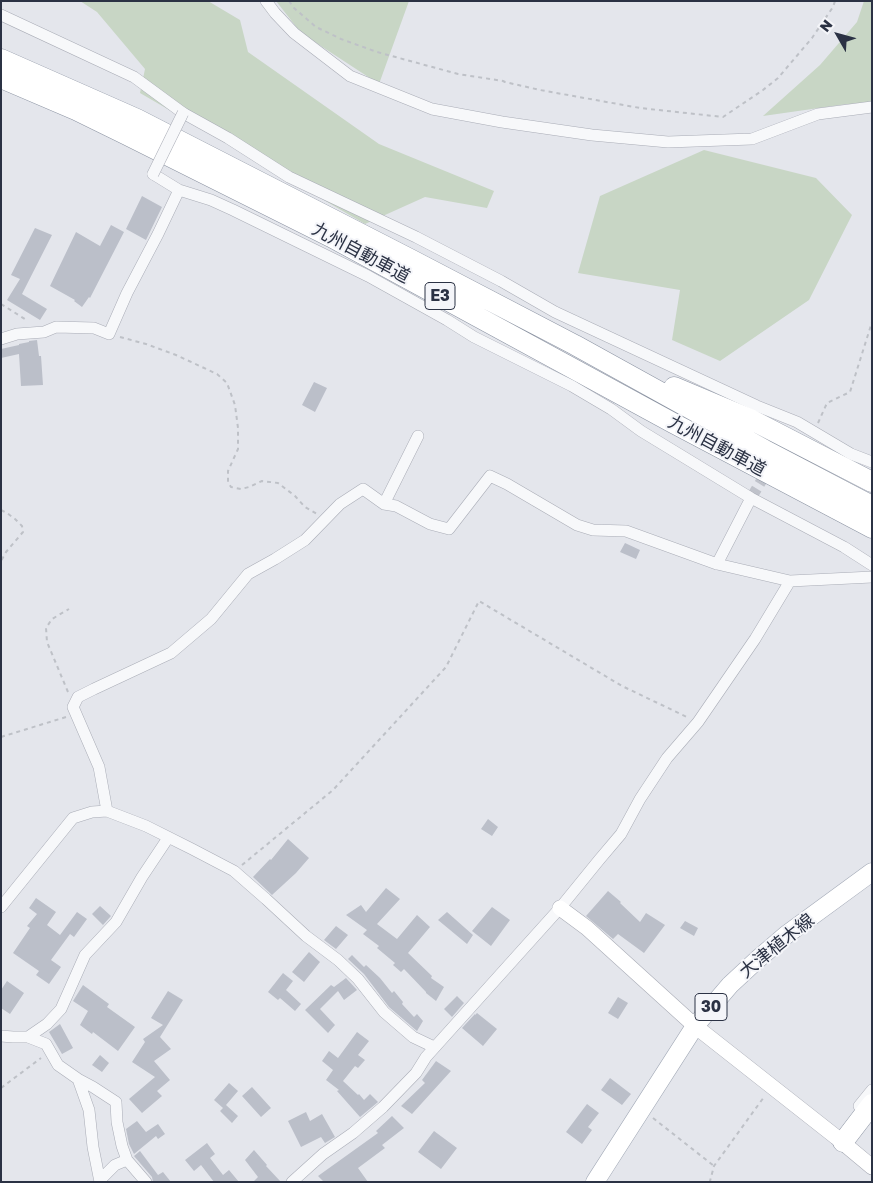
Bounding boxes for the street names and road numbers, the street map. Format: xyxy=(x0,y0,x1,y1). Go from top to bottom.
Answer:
street label: 九州自動車道 xyxy=(308,218,414,288)
road number: E3 xyxy=(425,282,455,310)
street label: 九州自動車道 xyxy=(664,411,770,481)
street label: 大津植木線 xyxy=(735,909,819,983)
road number: 30 xyxy=(695,994,727,1020)

